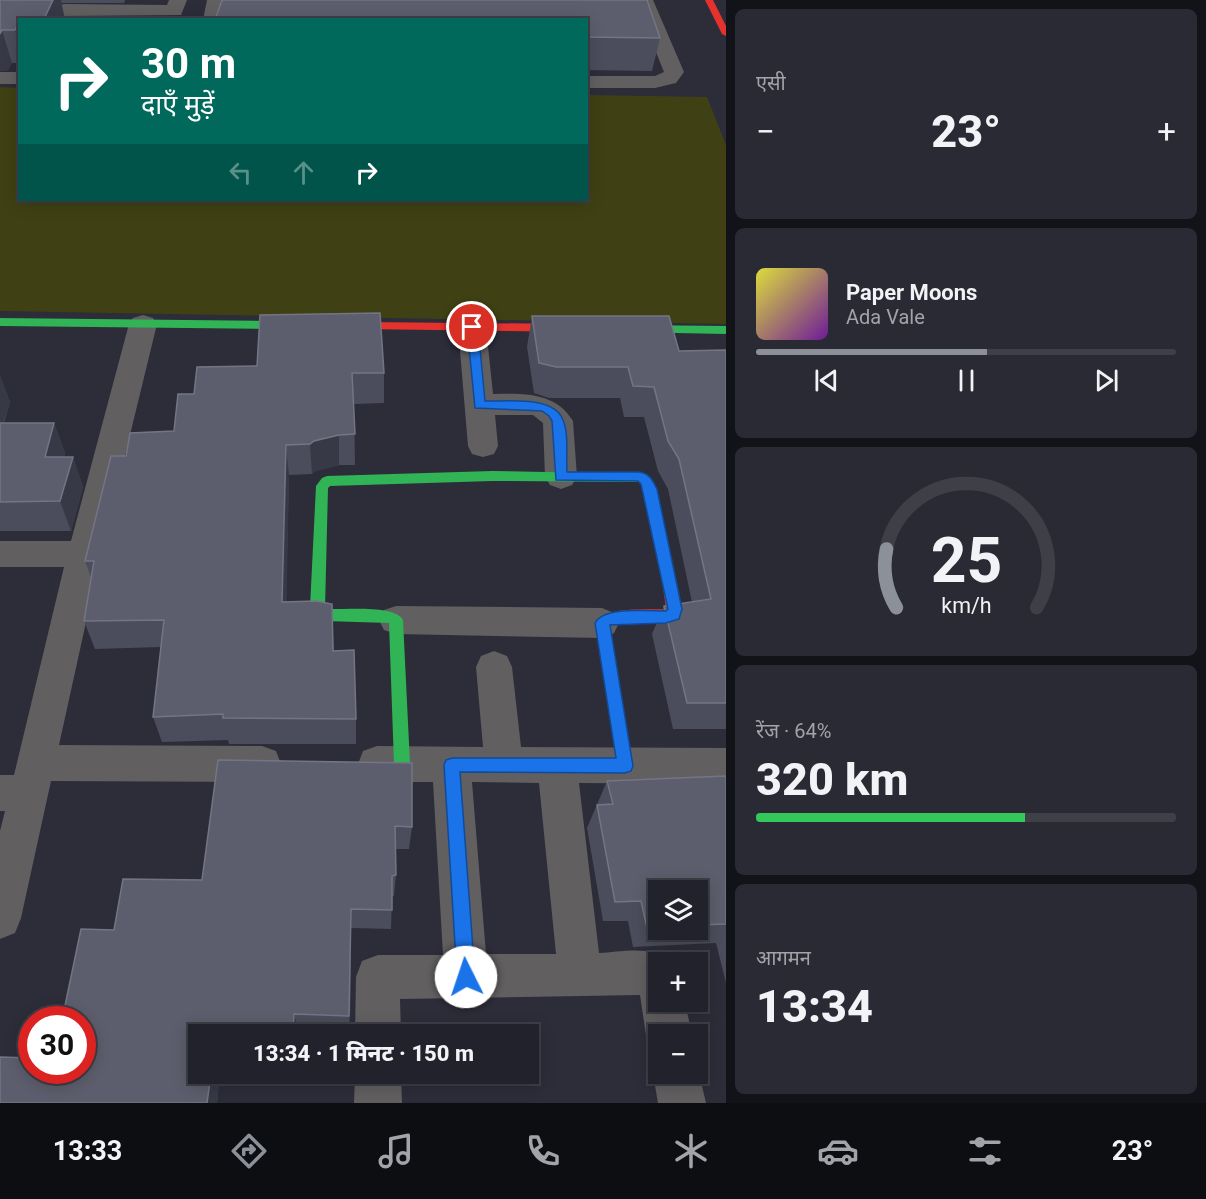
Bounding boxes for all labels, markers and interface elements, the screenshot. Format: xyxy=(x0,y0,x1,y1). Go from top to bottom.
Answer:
text: 30 m xyxy=(141,39,236,88)
icon: right xyxy=(42,42,120,120)
text: एसी xyxy=(756,71,786,95)
text: दाएँ मुड़ें xyxy=(141,89,215,121)
text: 23° xyxy=(931,105,1001,158)
text: − xyxy=(756,112,775,151)
text: + xyxy=(1157,112,1176,151)
icon: left xyxy=(224,156,257,189)
icon: ahead xyxy=(287,156,320,189)
icon: right xyxy=(350,156,383,189)
text: Paper Moons xyxy=(846,280,977,305)
pin xyxy=(446,301,497,352)
text: Ada Vale xyxy=(846,305,925,329)
icon: arrive xyxy=(455,310,488,343)
icon: previous xyxy=(810,364,843,397)
icon: pause xyxy=(950,364,983,397)
icon: next xyxy=(1090,364,1123,397)
text: 25 xyxy=(930,525,1002,598)
text: km/h xyxy=(941,594,991,619)
text: रेंज · 64% xyxy=(756,719,831,743)
text: 320 km xyxy=(756,753,908,806)
map controls xyxy=(648,880,708,1084)
button: layers xyxy=(648,880,708,940)
position arrow xyxy=(434,945,498,1009)
text: आगमन xyxy=(756,946,811,970)
button: + xyxy=(648,952,708,1012)
text: 13:34 xyxy=(756,980,873,1033)
speed limit sign: 30 xyxy=(18,1006,96,1084)
button: − xyxy=(648,1024,708,1084)
text: 13:34 · 1 मिनट · 150 m xyxy=(253,1041,474,1066)
icon: directions xyxy=(228,1130,270,1172)
icon: music xyxy=(375,1130,417,1172)
icon: phone xyxy=(522,1130,564,1172)
icon: climate xyxy=(670,1130,712,1172)
icon: car xyxy=(817,1130,859,1172)
icon: filters xyxy=(964,1130,1006,1172)
text: 13:33 xyxy=(53,1135,122,1167)
text: 23° xyxy=(1112,1135,1153,1167)

